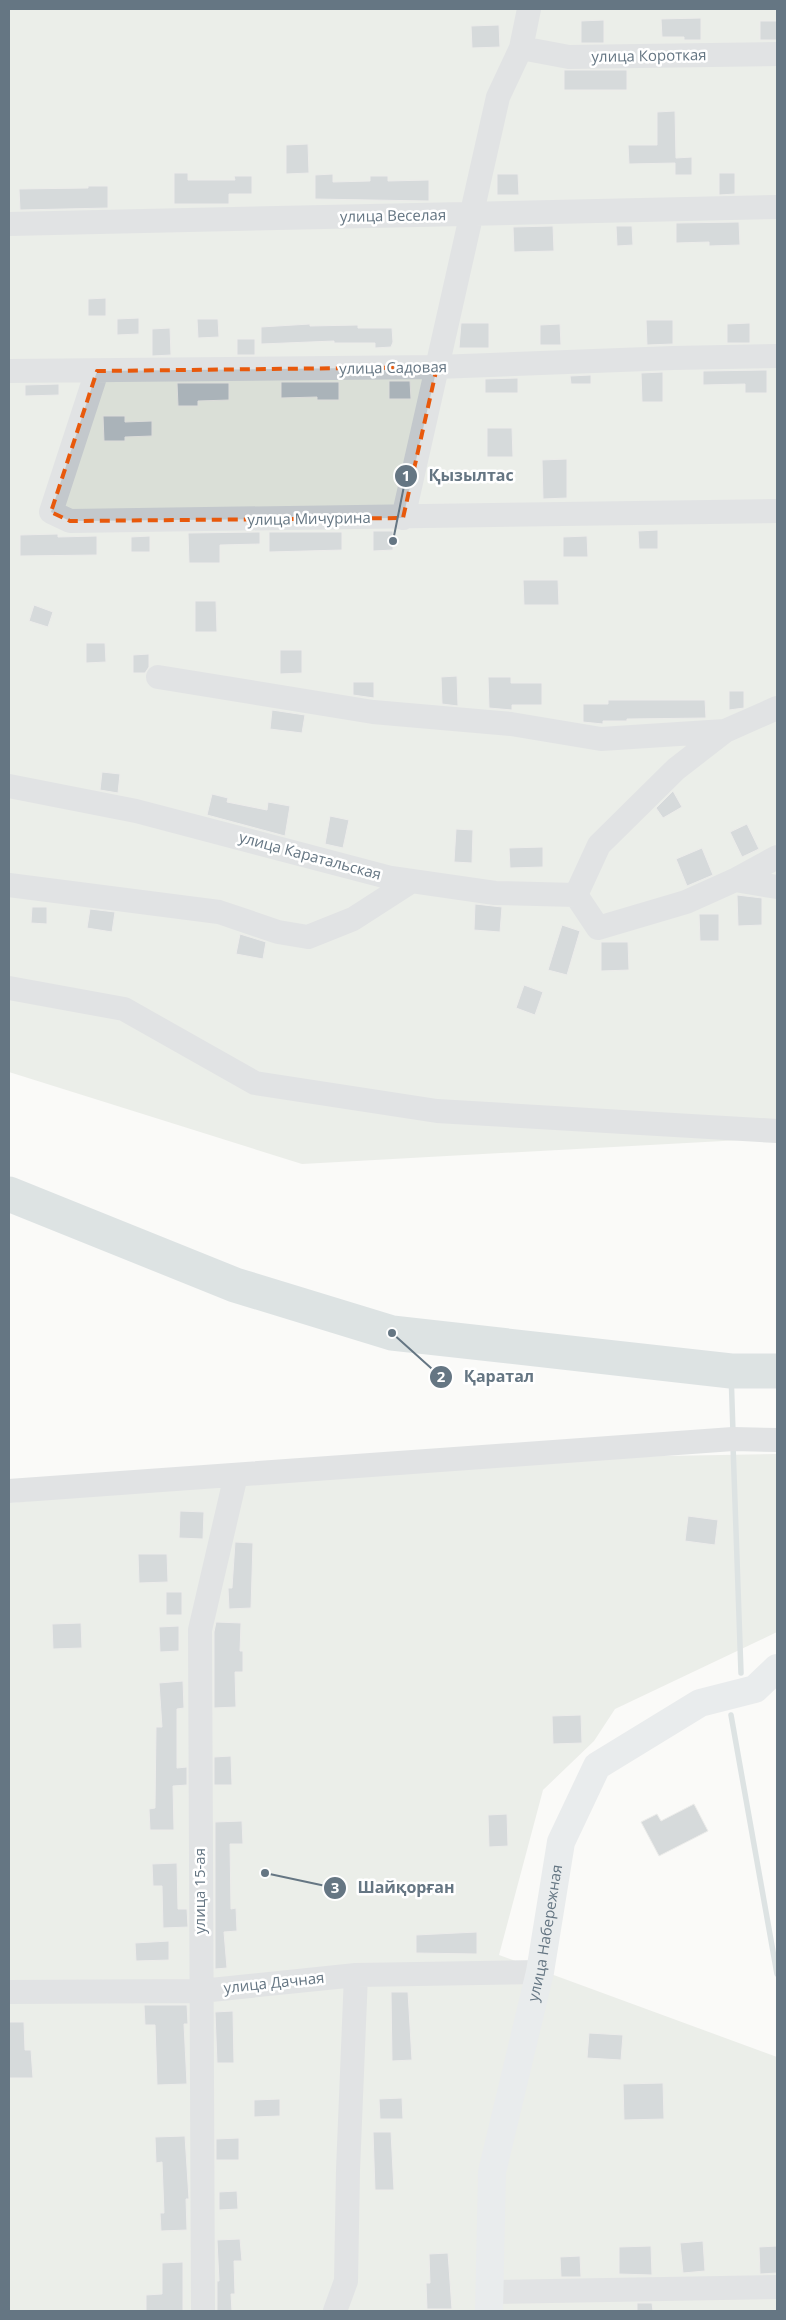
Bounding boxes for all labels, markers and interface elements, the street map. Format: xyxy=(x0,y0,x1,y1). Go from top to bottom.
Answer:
street label: улица Короткая xyxy=(591,44,707,66)
street label: улица Веселая xyxy=(340,204,446,226)
street label: улица Садовая xyxy=(339,356,447,378)
callout: Қызылтас xyxy=(393,460,523,491)
text: Қызылтас xyxy=(428,464,514,486)
text: 1 xyxy=(402,465,410,485)
street label: улица Мичурина xyxy=(247,507,371,529)
street label: улица Каратальская xyxy=(237,826,384,884)
callout: Қаратал xyxy=(428,1361,544,1392)
text: Қаратал xyxy=(464,1365,534,1387)
text: 2 xyxy=(437,1366,446,1386)
street label: улица 15-ая xyxy=(189,1848,209,1934)
street label: улица Набережная xyxy=(522,1863,566,2003)
callout: Шайқорған xyxy=(322,1872,465,1903)
text: Шайқорған xyxy=(357,1876,455,1898)
text: 3 xyxy=(331,1877,339,1897)
street label: улица Дачная xyxy=(223,1967,325,1997)

